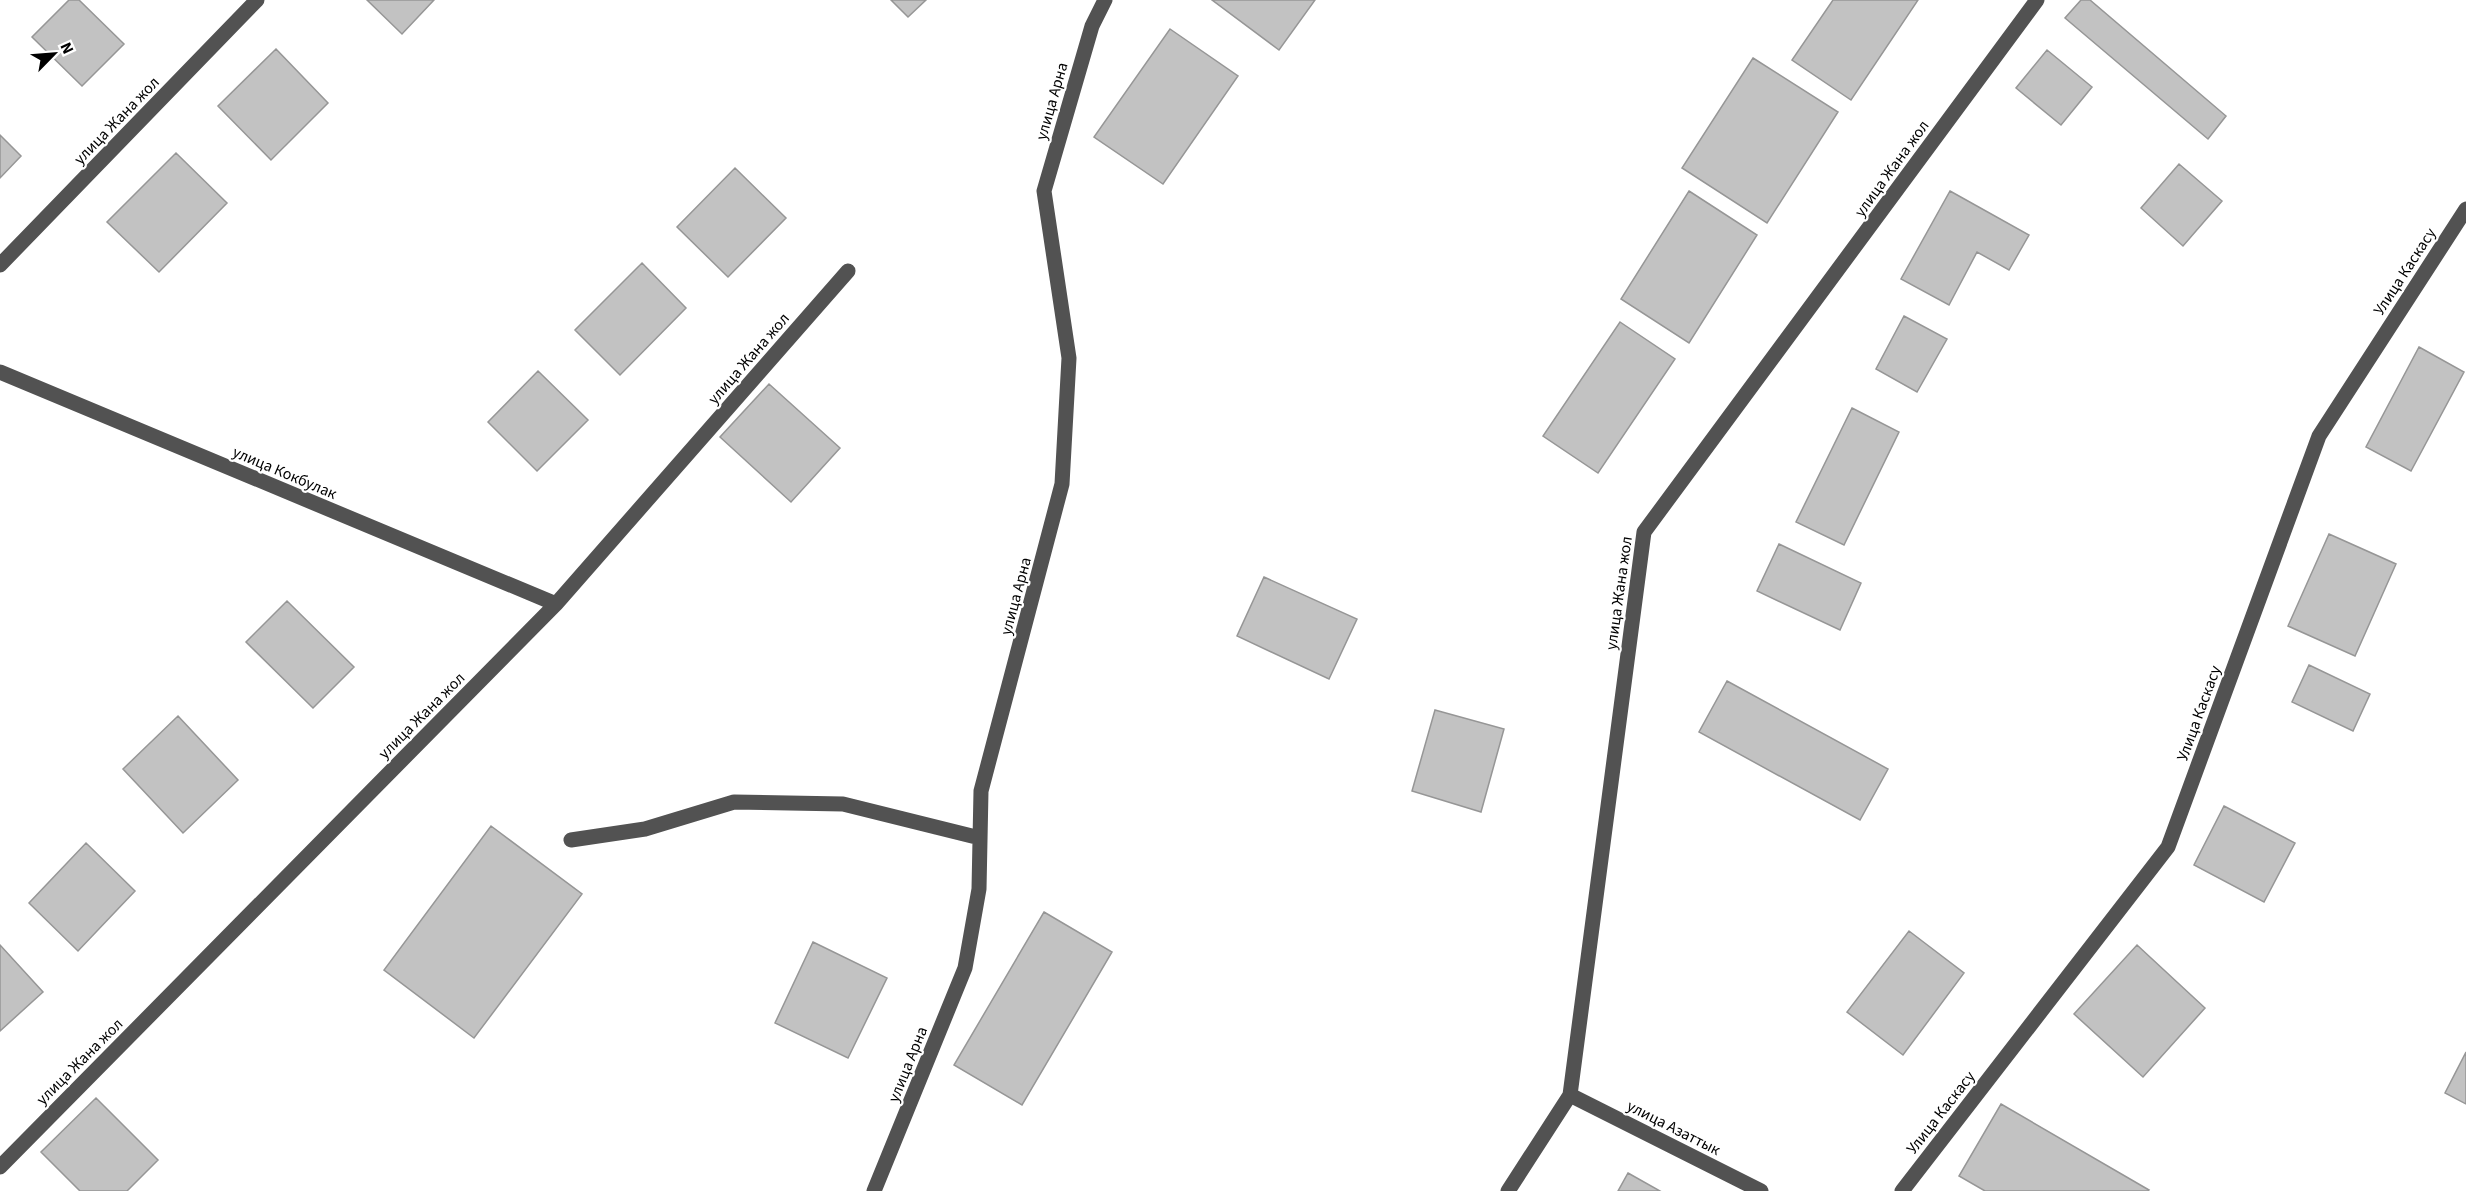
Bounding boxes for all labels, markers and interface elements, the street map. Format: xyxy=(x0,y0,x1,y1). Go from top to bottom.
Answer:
north arrow xyxy=(24,24,84,84)
text: N xyxy=(54,39,79,58)
street label: улица Арна xyxy=(1030,60,1074,143)
street label: улица Жана жол xyxy=(69,72,164,170)
street label: улица Жана жол xyxy=(1849,116,1934,221)
street label: Улица Каскасу xyxy=(2368,223,2442,319)
street label: улица Жана жол xyxy=(703,308,795,409)
street label: улица Кокбулак xyxy=(229,441,340,505)
street label: улица Жана жол xyxy=(1600,535,1638,651)
street label: улица Арна xyxy=(995,555,1037,638)
street label: Улица Каскасу xyxy=(2171,662,2227,764)
street label: улица Жана жол xyxy=(373,667,470,764)
street label: улица Жана жол xyxy=(31,1013,128,1110)
street label: улица Арна xyxy=(883,1023,933,1105)
street label: Улица Каскасу xyxy=(1901,1066,1981,1159)
street label: улица Азаттык xyxy=(1623,1095,1724,1161)

